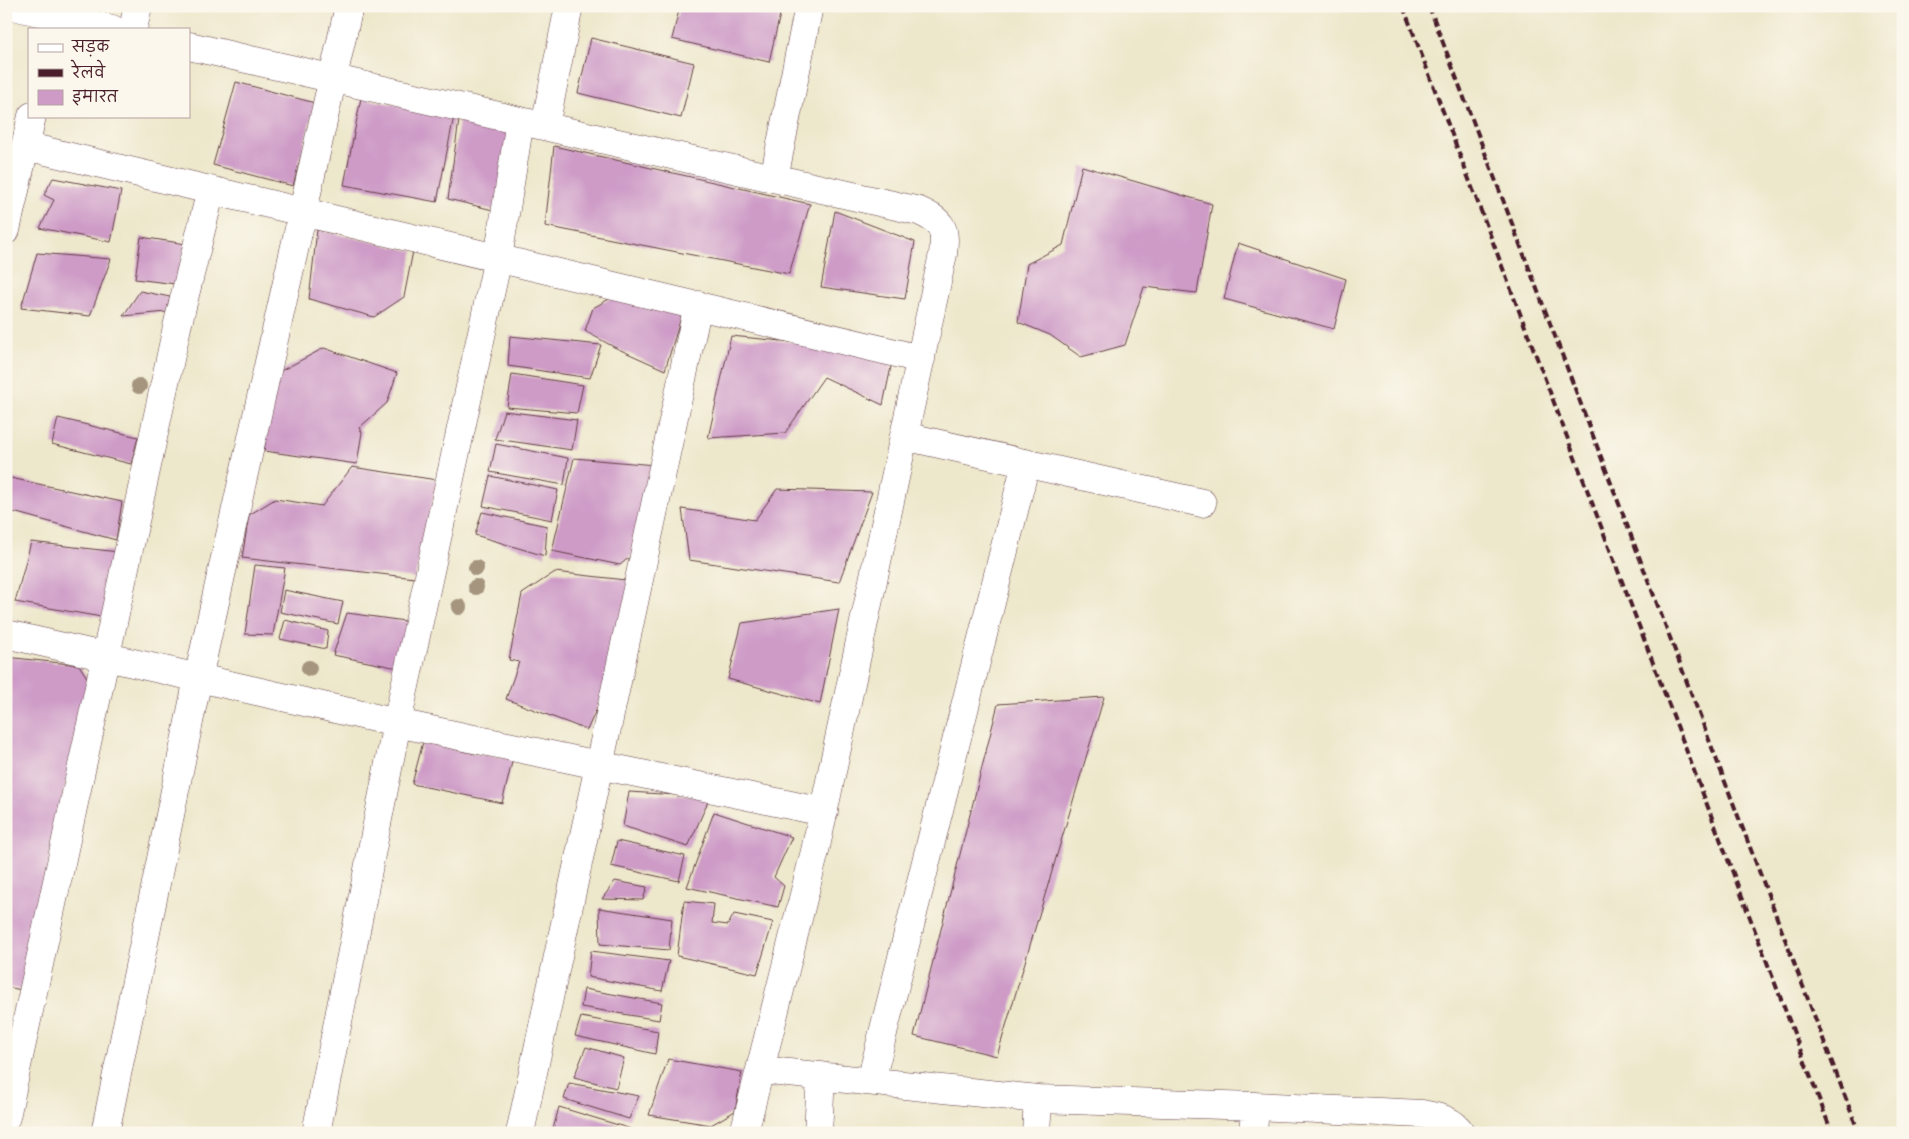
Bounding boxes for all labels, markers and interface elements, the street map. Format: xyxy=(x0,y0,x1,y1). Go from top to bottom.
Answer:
legend xyxy=(28,28,190,118)
text: सड़क xyxy=(71,36,110,57)
text: रेलवे xyxy=(70,59,106,83)
text: इमारत xyxy=(72,86,119,107)

